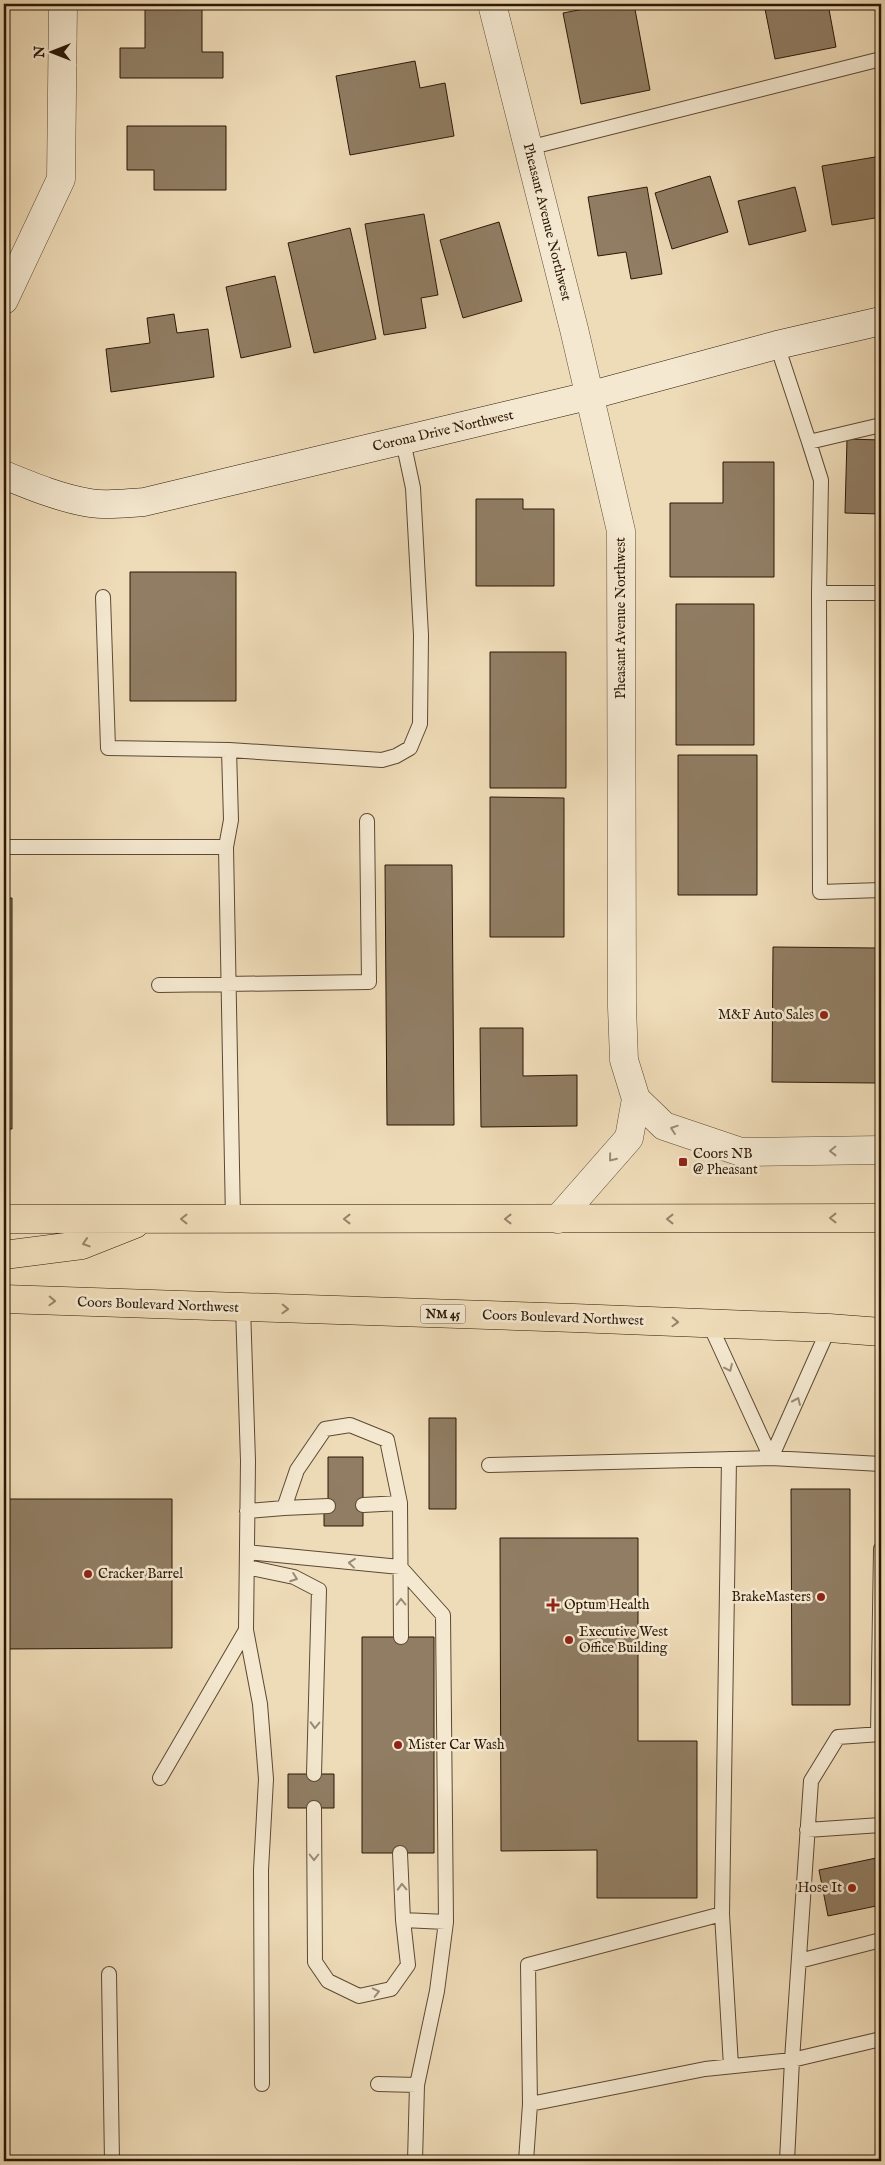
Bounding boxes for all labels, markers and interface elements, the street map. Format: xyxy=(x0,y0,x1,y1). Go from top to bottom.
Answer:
north arrow xyxy=(28,28,78,78)
text: N xyxy=(31,46,49,59)
street label: Pheasant Avenue Northwest xyxy=(519,141,575,303)
street label: Corona Drive Northwest xyxy=(371,406,515,456)
street label: Pheasant Avenue Northwest xyxy=(612,537,630,699)
place label: M&F Auto Sales xyxy=(718,1006,814,1024)
marker: M&F Auto Sales xyxy=(818,1009,830,1021)
one-way arrow xyxy=(670,1125,678,1135)
place label: Coors NB @ Pheasant xyxy=(693,1145,758,1179)
one-way arrow xyxy=(828,1146,836,1156)
one-way arrow xyxy=(609,1153,618,1162)
marker: Coors NB @ Pheasant xyxy=(677,1156,689,1168)
one-way arrow xyxy=(828,1213,836,1223)
one-way arrow xyxy=(180,1214,188,1224)
one-way arrow xyxy=(343,1214,350,1224)
one-way arrow xyxy=(503,1214,511,1224)
one-way arrow xyxy=(666,1214,674,1224)
one-way arrow xyxy=(82,1238,91,1248)
street label: Coors Boulevard Northwest xyxy=(77,1293,239,1317)
one-way arrow xyxy=(49,1296,57,1306)
one-way arrow xyxy=(281,1303,289,1314)
road number: NM 45 xyxy=(420,1305,466,1324)
street label: Coors Boulevard Northwest xyxy=(482,1306,644,1330)
one-way arrow xyxy=(671,1317,679,1327)
one-way arrow xyxy=(723,1363,733,1372)
one-way arrow xyxy=(791,1397,801,1406)
one-way arrow xyxy=(348,1557,356,1568)
place label: Cracker Barrel xyxy=(98,1565,183,1583)
marker: Cracker Barrel xyxy=(82,1568,94,1580)
one-way arrow xyxy=(289,1572,298,1582)
place label: BrakeMasters xyxy=(731,1588,811,1606)
marker: BrakeMasters xyxy=(815,1591,827,1603)
place label: Optum Health xyxy=(564,1596,650,1614)
one-way arrow xyxy=(396,1598,406,1606)
marker: Optum Health xyxy=(546,1598,560,1612)
place label: Executive West Office Building xyxy=(579,1623,668,1657)
marker: Executive West Office Building xyxy=(563,1634,575,1646)
one-way arrow xyxy=(310,1721,321,1729)
place label: Mister Car Wash xyxy=(408,1736,505,1754)
marker: Mister Car Wash xyxy=(392,1739,404,1751)
one-way arrow xyxy=(309,1853,320,1861)
place label: Hose It xyxy=(798,1879,842,1897)
marker: Hose It xyxy=(846,1882,858,1894)
one-way arrow xyxy=(396,1883,407,1891)
one-way arrow xyxy=(372,1988,380,1998)

